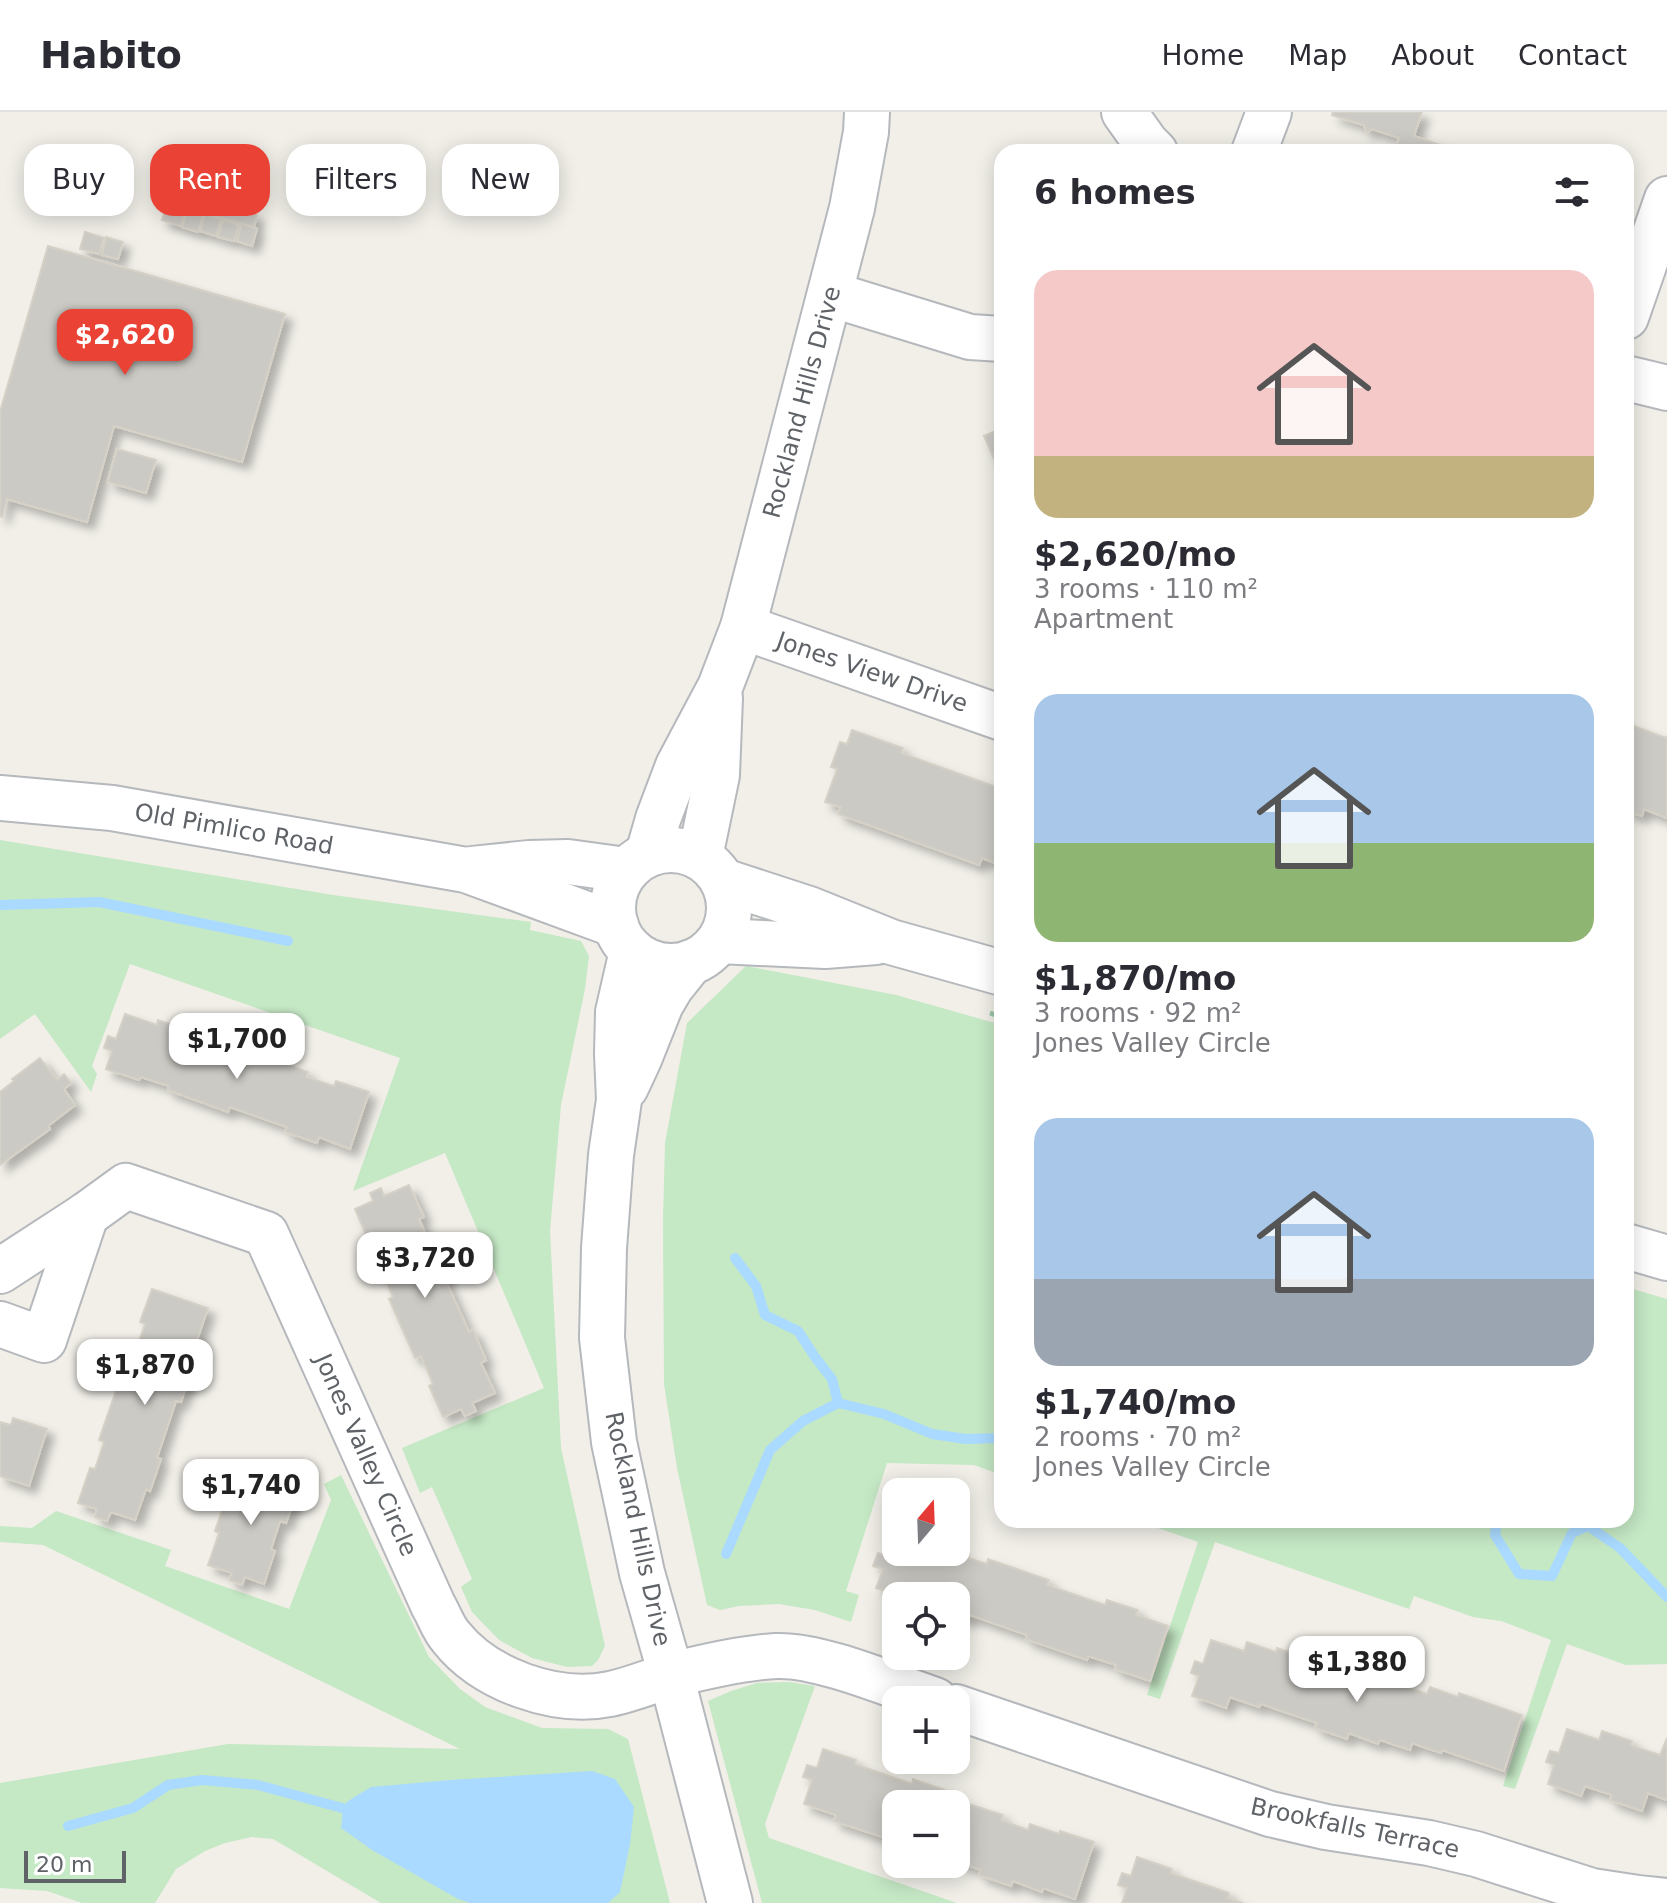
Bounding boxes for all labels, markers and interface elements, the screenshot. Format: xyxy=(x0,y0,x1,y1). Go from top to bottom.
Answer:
text: Habito xyxy=(40,33,182,77)
text: Home xyxy=(1161,39,1244,72)
text: Map xyxy=(1288,39,1347,72)
text: About xyxy=(1391,39,1474,72)
text: Contact xyxy=(1518,39,1627,72)
chip: Buy xyxy=(24,144,134,216)
chip: Rent xyxy=(150,144,270,216)
chip: Filters xyxy=(286,144,426,216)
chip: New xyxy=(442,144,559,216)
icon: filters xyxy=(1550,170,1594,214)
text: 6 homes xyxy=(1034,172,1196,212)
street label: Rockland Hills Drive xyxy=(758,283,846,521)
pin: $2,620 xyxy=(60,309,190,377)
text: $2,620 xyxy=(75,320,175,350)
icon: home xyxy=(1242,322,1386,466)
text: $2,620/mo xyxy=(1034,534,1236,574)
text: 3 rooms · 110 m² xyxy=(1034,574,1258,604)
text: Apartment xyxy=(1034,604,1173,634)
street label: Jones View Drive xyxy=(771,625,971,718)
icon: home xyxy=(1242,746,1386,890)
street label: Old Pimlico Road xyxy=(132,798,336,860)
text: $1,870/mo xyxy=(1034,958,1236,998)
text: 3 rooms · 92 m² xyxy=(1034,998,1242,1028)
pin: $1,700 xyxy=(172,1013,302,1081)
text: $1,700 xyxy=(187,1024,287,1054)
text: Jones Valley Circle xyxy=(1034,1028,1271,1058)
icon: home xyxy=(1242,1170,1386,1314)
pin: $3,720 xyxy=(360,1232,490,1300)
text: $3,720 xyxy=(375,1243,475,1273)
pin: $1,870 xyxy=(80,1339,210,1407)
street label: Jones Valley Circle xyxy=(308,1348,423,1560)
text: $1,870 xyxy=(95,1350,195,1380)
text: $1,740/mo xyxy=(1034,1382,1236,1422)
street label: Rockland Hills Drive xyxy=(599,1409,677,1649)
text: 2 rooms · 70 m² xyxy=(1034,1422,1242,1452)
text: Jones Valley Circle xyxy=(1034,1452,1271,1482)
pin: $1,740 xyxy=(186,1459,316,1527)
text: $1,740 xyxy=(201,1470,301,1500)
north arrow xyxy=(882,1478,970,1566)
map controls xyxy=(882,1478,970,1878)
button: locate xyxy=(882,1582,970,1670)
pin: $1,380 xyxy=(1292,1636,1422,1704)
text: $1,380 xyxy=(1307,1647,1407,1677)
button: + xyxy=(882,1686,970,1774)
button: − xyxy=(882,1790,970,1878)
street label: Brookfalls Terrace xyxy=(1248,1792,1462,1864)
scale bar xyxy=(24,1847,126,1883)
text: 20 m xyxy=(36,1852,92,1877)

